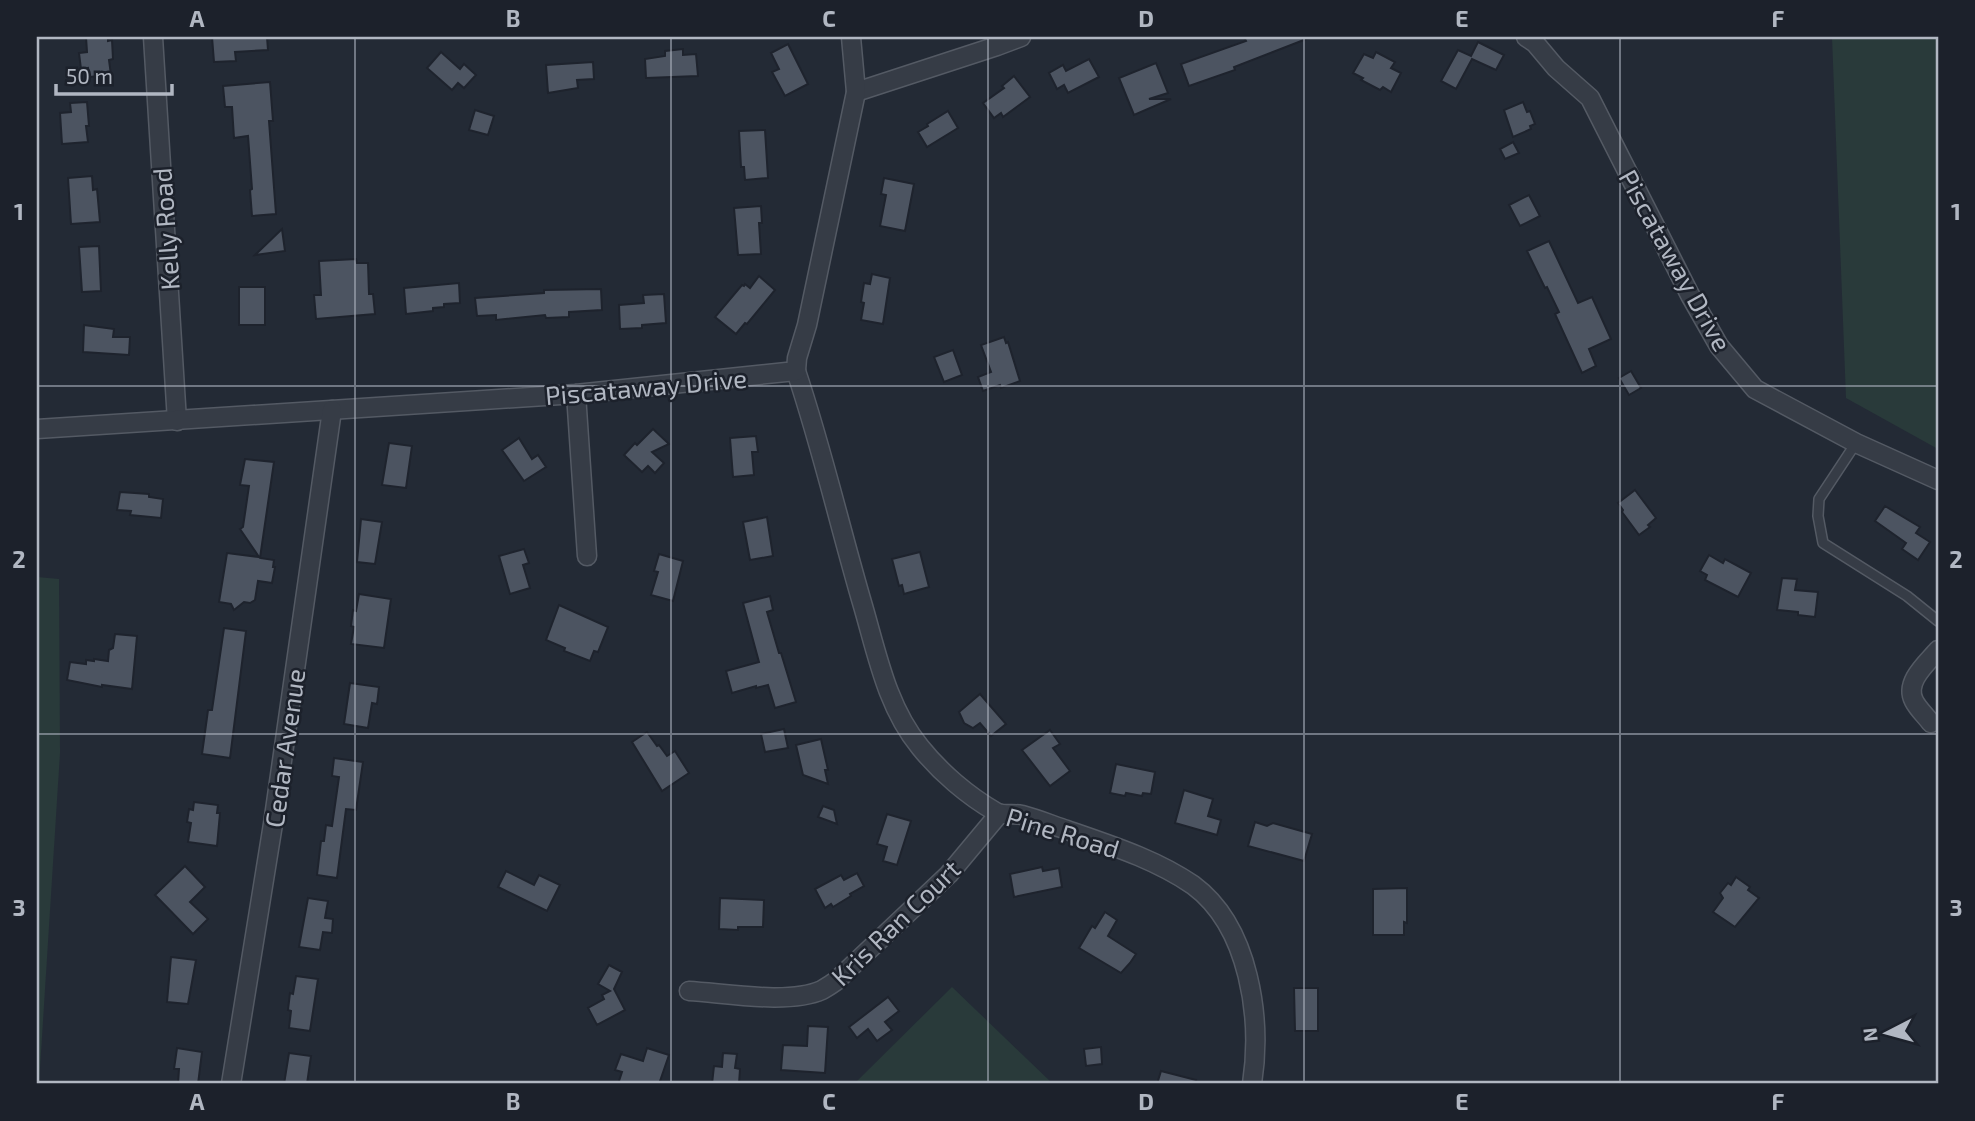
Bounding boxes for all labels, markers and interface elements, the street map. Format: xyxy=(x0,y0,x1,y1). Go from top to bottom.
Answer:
text: A xyxy=(189,4,205,32)
text: B xyxy=(506,4,520,32)
text: C xyxy=(822,4,836,32)
text: D xyxy=(1138,4,1154,32)
text: E xyxy=(1455,4,1469,32)
text: F xyxy=(1772,4,1785,32)
scale bar xyxy=(56,52,172,96)
text: 50 m xyxy=(66,63,113,88)
street label: Piscataway Drive xyxy=(1613,164,1739,356)
street label: Kelly Road xyxy=(145,167,185,291)
text: 1 xyxy=(14,197,24,225)
text: 1 xyxy=(1951,197,1961,225)
street label: Piscataway Drive xyxy=(544,362,748,410)
text: 2 xyxy=(12,545,26,573)
text: 2 xyxy=(1949,545,1963,573)
street label: Cedar Avenue xyxy=(258,667,310,829)
street label: Pine Road xyxy=(1003,800,1123,864)
street label: Kris Ran Court xyxy=(824,853,966,991)
text: 3 xyxy=(12,893,26,921)
text: 3 xyxy=(1949,893,1963,921)
north arrow xyxy=(1853,998,1923,1068)
text: N xyxy=(1857,1027,1882,1043)
text: A xyxy=(189,1087,205,1115)
text: B xyxy=(506,1087,520,1115)
text: C xyxy=(822,1087,836,1115)
text: D xyxy=(1138,1087,1154,1115)
text: E xyxy=(1455,1087,1469,1115)
text: F xyxy=(1772,1087,1785,1115)

